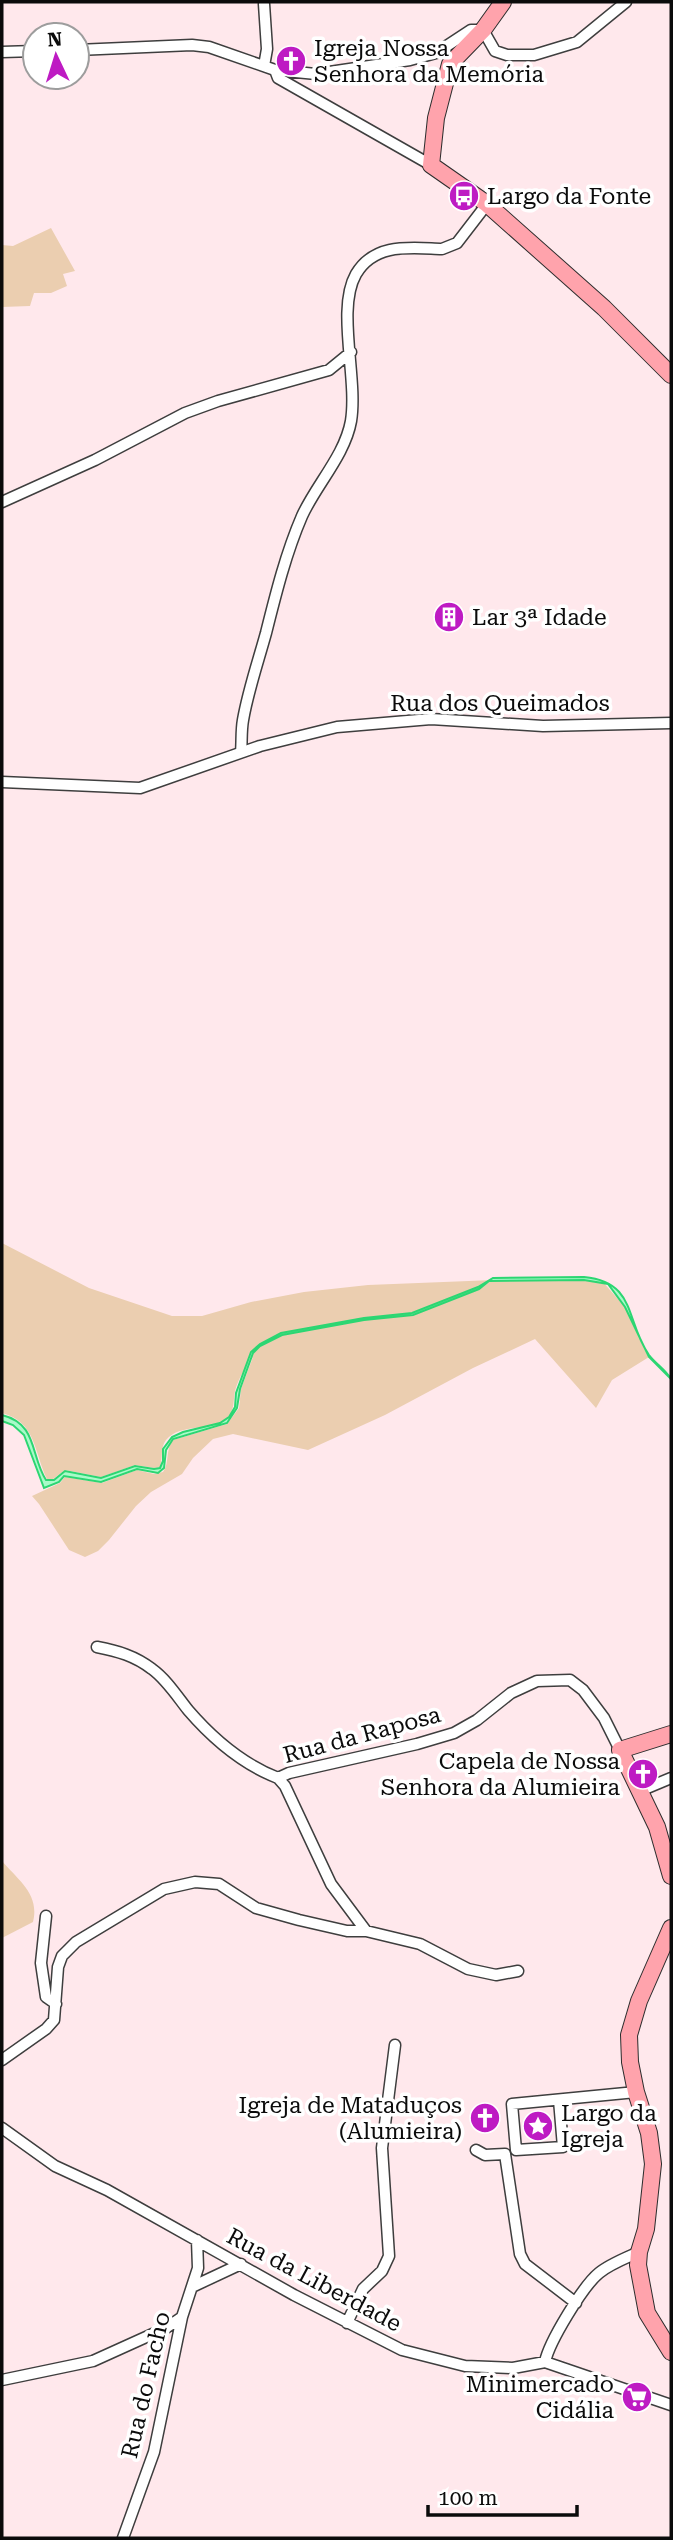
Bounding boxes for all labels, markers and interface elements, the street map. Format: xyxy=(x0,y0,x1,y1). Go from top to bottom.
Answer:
north arrow xyxy=(21,21,91,91)
text: N xyxy=(47,28,63,52)
place label: Igreja Nossa Senhora da Memória xyxy=(314,35,545,88)
church icon: Igreja Nossa Senhora da Memória xyxy=(274,44,308,78)
bus stop icon: Largo da Fonte xyxy=(447,179,481,213)
place label: Largo da Fonte xyxy=(487,183,651,210)
building icon: Lar 3ª Idade xyxy=(432,600,466,634)
place label: Lar 3ª Idade xyxy=(472,604,607,631)
street label: Rua dos Queimados xyxy=(390,690,610,717)
street label: Rua da Raposa xyxy=(280,1701,444,1769)
place label: Capela de Nossa Senhora da Alumieira xyxy=(381,1748,621,1801)
church icon: Capela de Nossa Senhora da Alumieira xyxy=(626,1757,660,1791)
place label: Igreja de Mataduços (Alumieira) xyxy=(239,2092,462,2145)
place label: Largo da Igreja xyxy=(561,2100,657,2153)
church icon: Igreja de Mataduços (Alumieira) xyxy=(468,2101,502,2135)
place icon: Largo da Igreja xyxy=(521,2109,555,2143)
street label: Rua da Liberdade xyxy=(222,2223,406,2337)
street label: Rua do Facho xyxy=(116,2309,176,2461)
place label: Minimercado Cidália xyxy=(466,2371,615,2424)
supermarket icon: Minimercado Cidália xyxy=(620,2380,654,2414)
scale bar xyxy=(428,2474,577,2518)
text: 100 m xyxy=(438,2486,498,2510)

